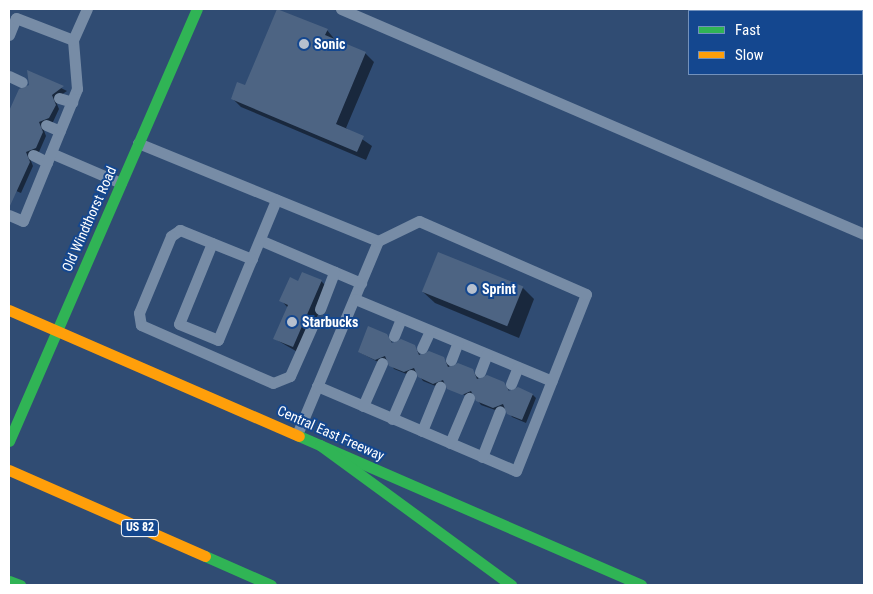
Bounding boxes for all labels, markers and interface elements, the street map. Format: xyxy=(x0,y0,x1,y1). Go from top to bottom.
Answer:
legend xyxy=(688,10,863,75)
text: Fast xyxy=(735,21,760,39)
place label: Sonic xyxy=(314,36,345,52)
marker: Sonic xyxy=(298,38,310,50)
text: Slow xyxy=(735,46,764,64)
street label: Old Windthorst Road xyxy=(58,164,120,274)
place label: Sprint xyxy=(482,281,516,297)
marker: Sprint xyxy=(466,283,478,295)
place label: Starbucks xyxy=(302,314,358,330)
marker: Starbucks xyxy=(286,316,298,328)
street label: Central East Freeway xyxy=(275,402,387,464)
road number: US 82 xyxy=(120,518,160,538)

